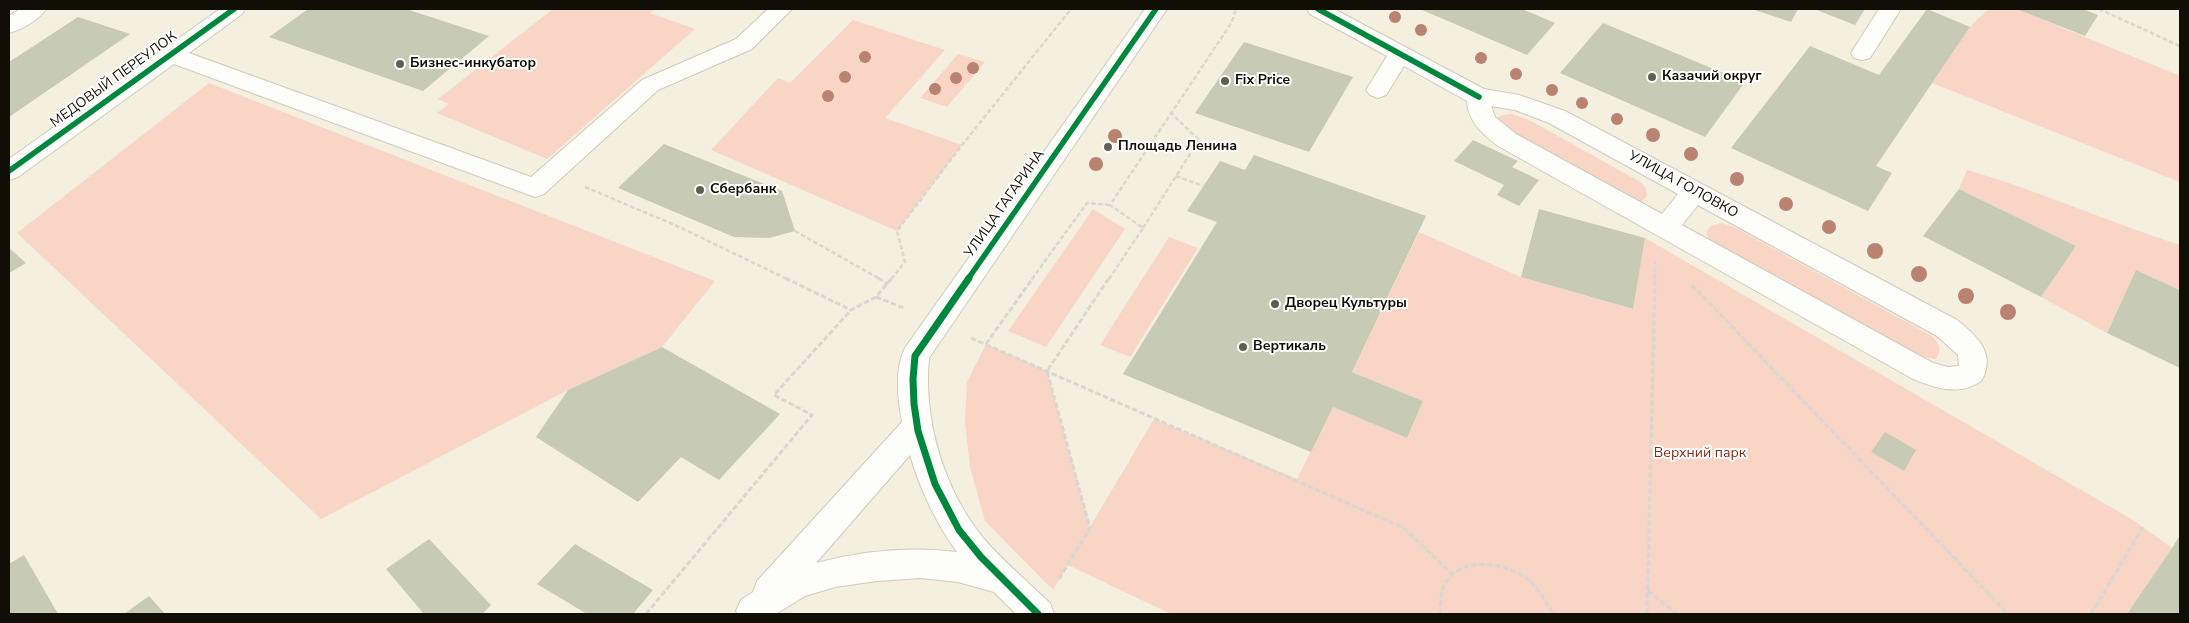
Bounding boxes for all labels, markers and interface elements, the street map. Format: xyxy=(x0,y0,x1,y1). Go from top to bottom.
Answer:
street label: МЕДОВЫЙ ПЕРЕУЛОК xyxy=(48,29,180,131)
place label: Бизнес-инкубатор xyxy=(410,56,536,72)
marker: Бизнес-инкубатор xyxy=(394,58,406,70)
place label: Казачий округ xyxy=(1662,69,1762,85)
marker: Казачий округ xyxy=(1646,71,1658,83)
place label: Fix Price xyxy=(1235,73,1290,89)
marker: Fix Price xyxy=(1219,75,1231,87)
place label: Площадь Ленина xyxy=(1118,139,1237,155)
marker: Площадь Ленина xyxy=(1102,141,1114,153)
street label: УЛИЦА ГАГАРИНА xyxy=(961,147,1049,261)
street label: УЛИЦА ГОЛОВКО xyxy=(1625,148,1741,222)
place label: Сбербанк xyxy=(710,182,777,198)
marker: Сбербанк xyxy=(694,184,706,196)
place label: Дворец Культуры xyxy=(1285,296,1407,312)
marker: Дворец Культуры xyxy=(1269,298,1281,310)
place label: Вертикаль xyxy=(1253,339,1326,355)
marker: Вертикаль xyxy=(1237,341,1249,353)
park label: Верхний парк xyxy=(1654,446,1746,462)

